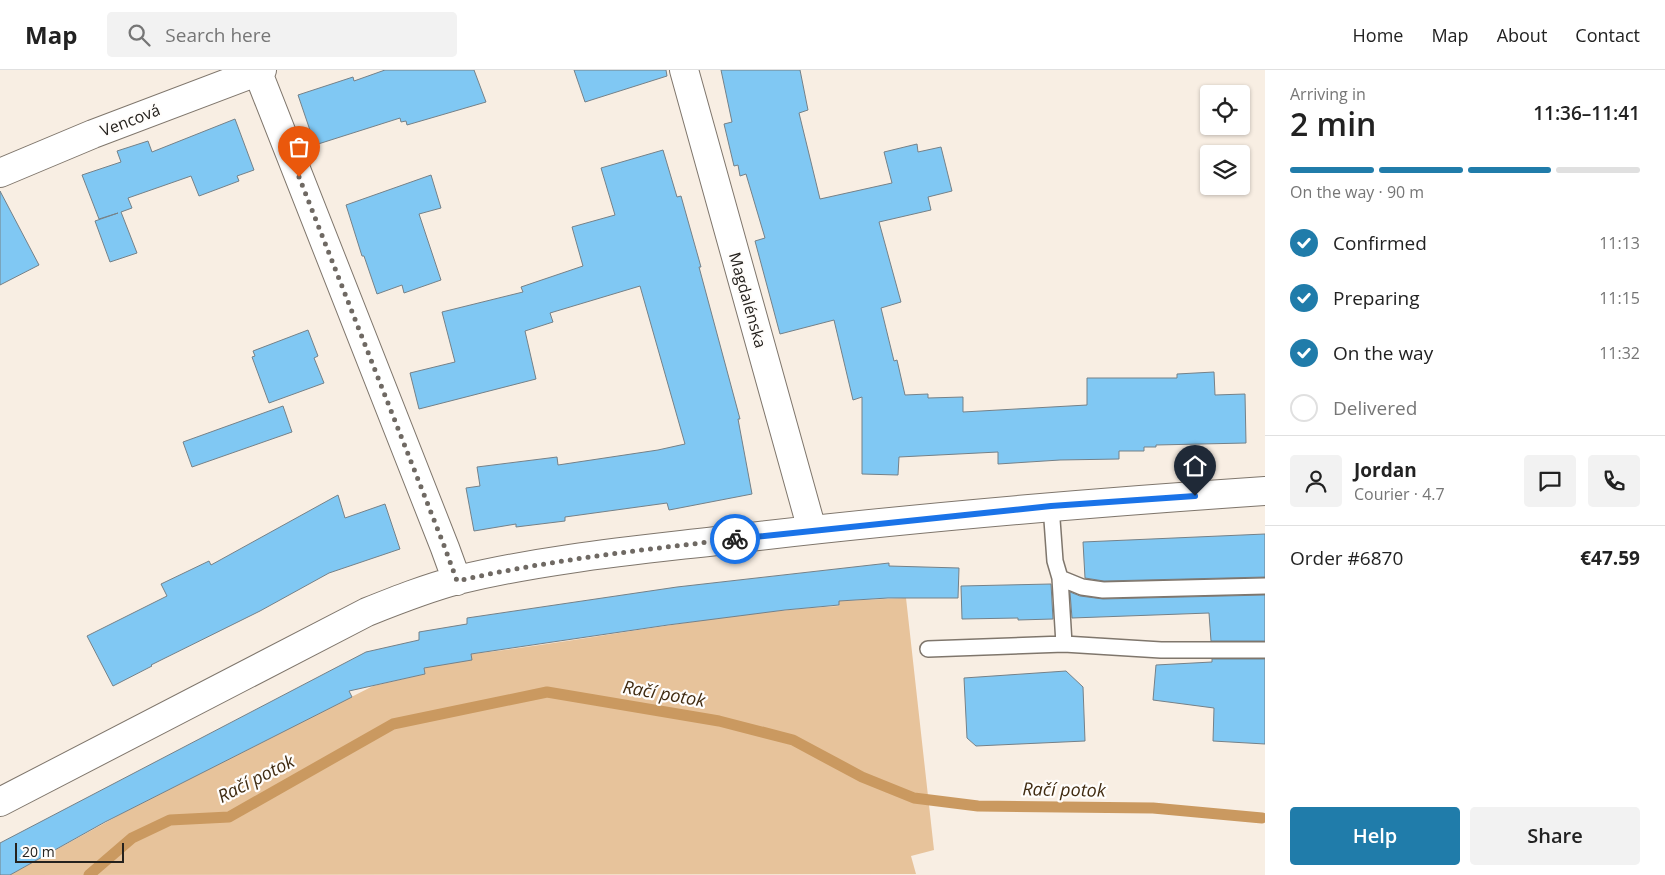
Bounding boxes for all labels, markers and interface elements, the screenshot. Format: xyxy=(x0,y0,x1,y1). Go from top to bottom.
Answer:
search box xyxy=(107,12,457,57)
text: Map xyxy=(25,18,77,51)
icon: search xyxy=(125,21,153,49)
text: Search here xyxy=(165,22,271,48)
text: Home xyxy=(1353,23,1403,47)
text: Map xyxy=(1431,23,1469,47)
text: About xyxy=(1497,23,1547,47)
text: Contact xyxy=(1575,23,1640,47)
text: Arriving in xyxy=(1290,83,1366,105)
map controls xyxy=(1200,85,1250,195)
button: locate xyxy=(1200,85,1250,135)
street label: Vencová xyxy=(97,99,163,141)
text: 11:36–11:41 xyxy=(1533,100,1640,126)
text: 2 min xyxy=(1290,102,1376,145)
pin xyxy=(278,126,320,177)
icon: bag xyxy=(285,133,313,161)
button: layers xyxy=(1200,145,1250,195)
text: On the way · 90 m xyxy=(1290,181,1424,203)
icon: check xyxy=(1290,229,1318,257)
text: Confirmed xyxy=(1333,230,1427,256)
text: 11:13 xyxy=(1599,232,1640,254)
street label: Magdalénska xyxy=(724,250,772,350)
icon: check xyxy=(1290,284,1318,312)
text: Preparing xyxy=(1333,285,1420,311)
text: 11:15 xyxy=(1599,287,1640,309)
icon: check xyxy=(1290,339,1318,367)
text: On the way xyxy=(1333,340,1433,366)
text: 11:32 xyxy=(1599,342,1640,364)
text: Delivered xyxy=(1333,395,1417,421)
pin xyxy=(1174,445,1216,496)
icon: home xyxy=(1181,452,1209,480)
button: person xyxy=(1290,455,1342,507)
button: chat xyxy=(1524,455,1576,507)
button: phone xyxy=(1588,455,1640,507)
text: Jordan xyxy=(1354,457,1417,483)
text: Courier · 4.7 xyxy=(1354,483,1445,505)
courier xyxy=(710,514,760,564)
icon: bike xyxy=(721,525,749,553)
text: Order #6870 xyxy=(1290,545,1403,571)
text: €47.59 xyxy=(1580,545,1640,571)
water label: Račí potok xyxy=(621,674,708,712)
water label: Račí potok xyxy=(213,748,299,808)
water label: Račí potok xyxy=(1022,776,1107,802)
button: Help xyxy=(1290,807,1460,865)
button: Share xyxy=(1470,807,1640,865)
scale bar xyxy=(15,840,124,863)
text: 20 m xyxy=(22,842,55,861)

